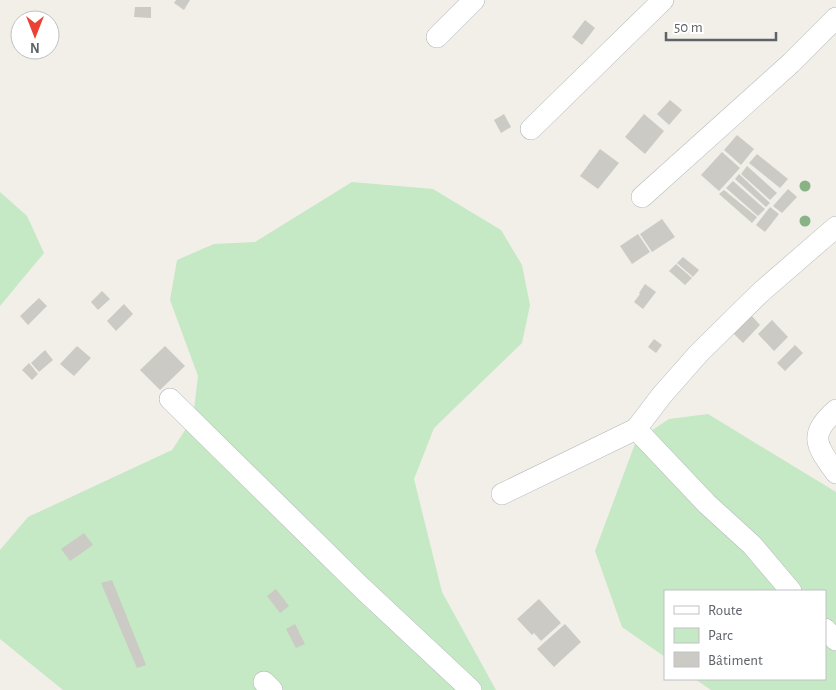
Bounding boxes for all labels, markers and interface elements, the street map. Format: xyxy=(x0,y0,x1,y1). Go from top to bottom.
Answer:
north arrow xyxy=(10,10,60,60)
scale bar xyxy=(666,10,776,42)
text: 50 m xyxy=(674,20,703,35)
text: N xyxy=(30,40,40,54)
legend xyxy=(664,590,826,680)
text: Route xyxy=(708,603,742,618)
text: Parc xyxy=(708,628,733,643)
text: Bâtiment xyxy=(708,653,763,668)

